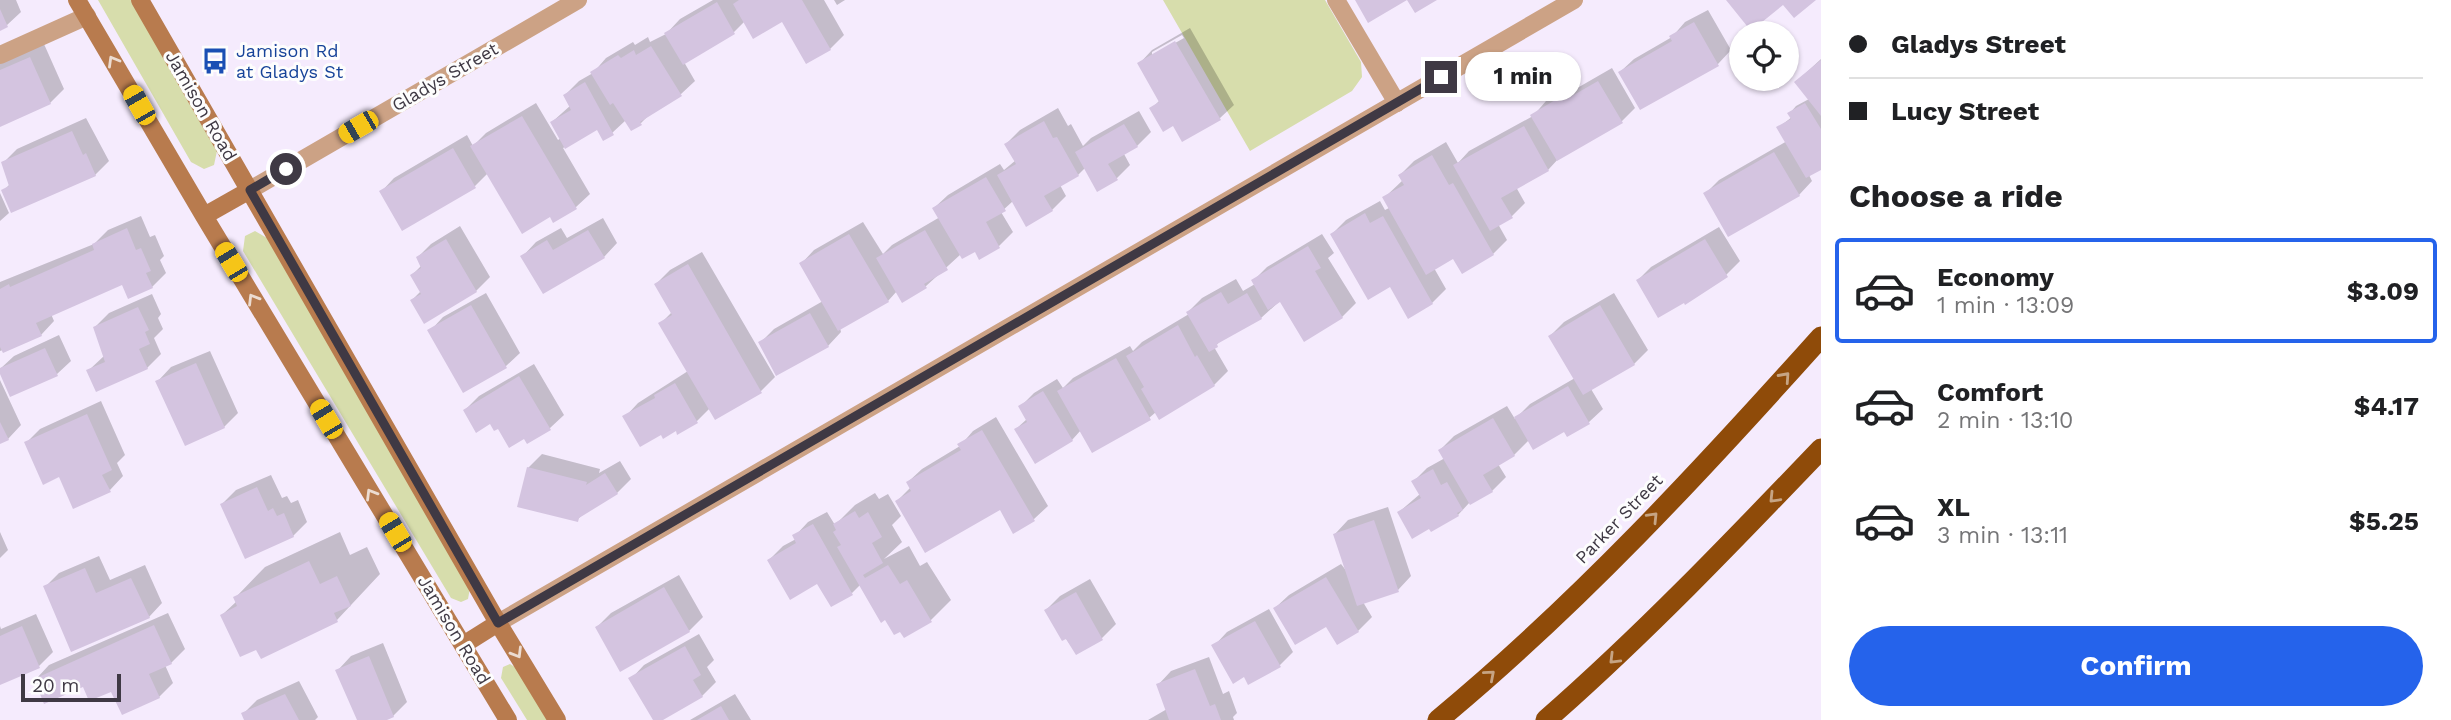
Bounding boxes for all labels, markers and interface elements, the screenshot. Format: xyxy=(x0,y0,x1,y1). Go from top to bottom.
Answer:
map controls xyxy=(1729,21,1799,91)
button: locate xyxy=(1729,21,1799,91)
text: Gladys Street xyxy=(1891,29,2066,59)
street label: Gladys Street xyxy=(388,38,502,115)
place label: Jamison Rd at Gladys St xyxy=(236,40,344,82)
bus stop icon: Jamison Rd at Gladys St xyxy=(200,46,230,76)
street label: Jamison Road xyxy=(161,47,241,164)
callout: 1 min xyxy=(1466,52,1581,102)
one-way arrow xyxy=(108,56,121,68)
route end xyxy=(1425,61,1457,93)
text: 1 min xyxy=(1493,63,1553,90)
car xyxy=(120,82,159,128)
text: Lucy Street xyxy=(1891,96,2039,126)
car xyxy=(335,107,382,147)
route start xyxy=(270,153,302,185)
text: Choose a ride xyxy=(1849,177,2063,215)
car xyxy=(212,239,251,285)
icon: car xyxy=(1853,259,1916,322)
text: Economy xyxy=(1937,262,2054,292)
text: $3.09 xyxy=(2347,276,2419,306)
text: 1 min · 13:09 xyxy=(1937,292,2074,319)
one-way arrow xyxy=(249,293,262,306)
one-way arrow xyxy=(1777,372,1789,385)
icon: car xyxy=(1853,374,1916,437)
text: Comfort xyxy=(1937,377,2043,407)
text: $4.17 xyxy=(2354,391,2419,421)
car xyxy=(307,396,346,442)
text: 2 min · 13:10 xyxy=(1937,407,2073,434)
street label: Parker Street xyxy=(1571,469,1667,568)
one-way arrow xyxy=(367,488,380,501)
icon: car xyxy=(1853,489,1916,552)
one-way arrow xyxy=(1770,490,1782,503)
text: XL xyxy=(1937,492,1970,522)
text: $5.25 xyxy=(2349,506,2419,536)
car xyxy=(376,509,415,555)
one-way arrow xyxy=(1644,512,1657,525)
text: 3 min · 13:11 xyxy=(1937,522,2068,549)
street label: Jamison Road xyxy=(414,571,495,688)
button: Confirm xyxy=(1849,626,2423,706)
one-way arrow xyxy=(508,646,521,659)
one-way arrow xyxy=(1609,651,1622,664)
scale bar xyxy=(21,671,121,703)
one-way arrow xyxy=(1481,671,1494,683)
text: 20 m xyxy=(32,674,79,697)

